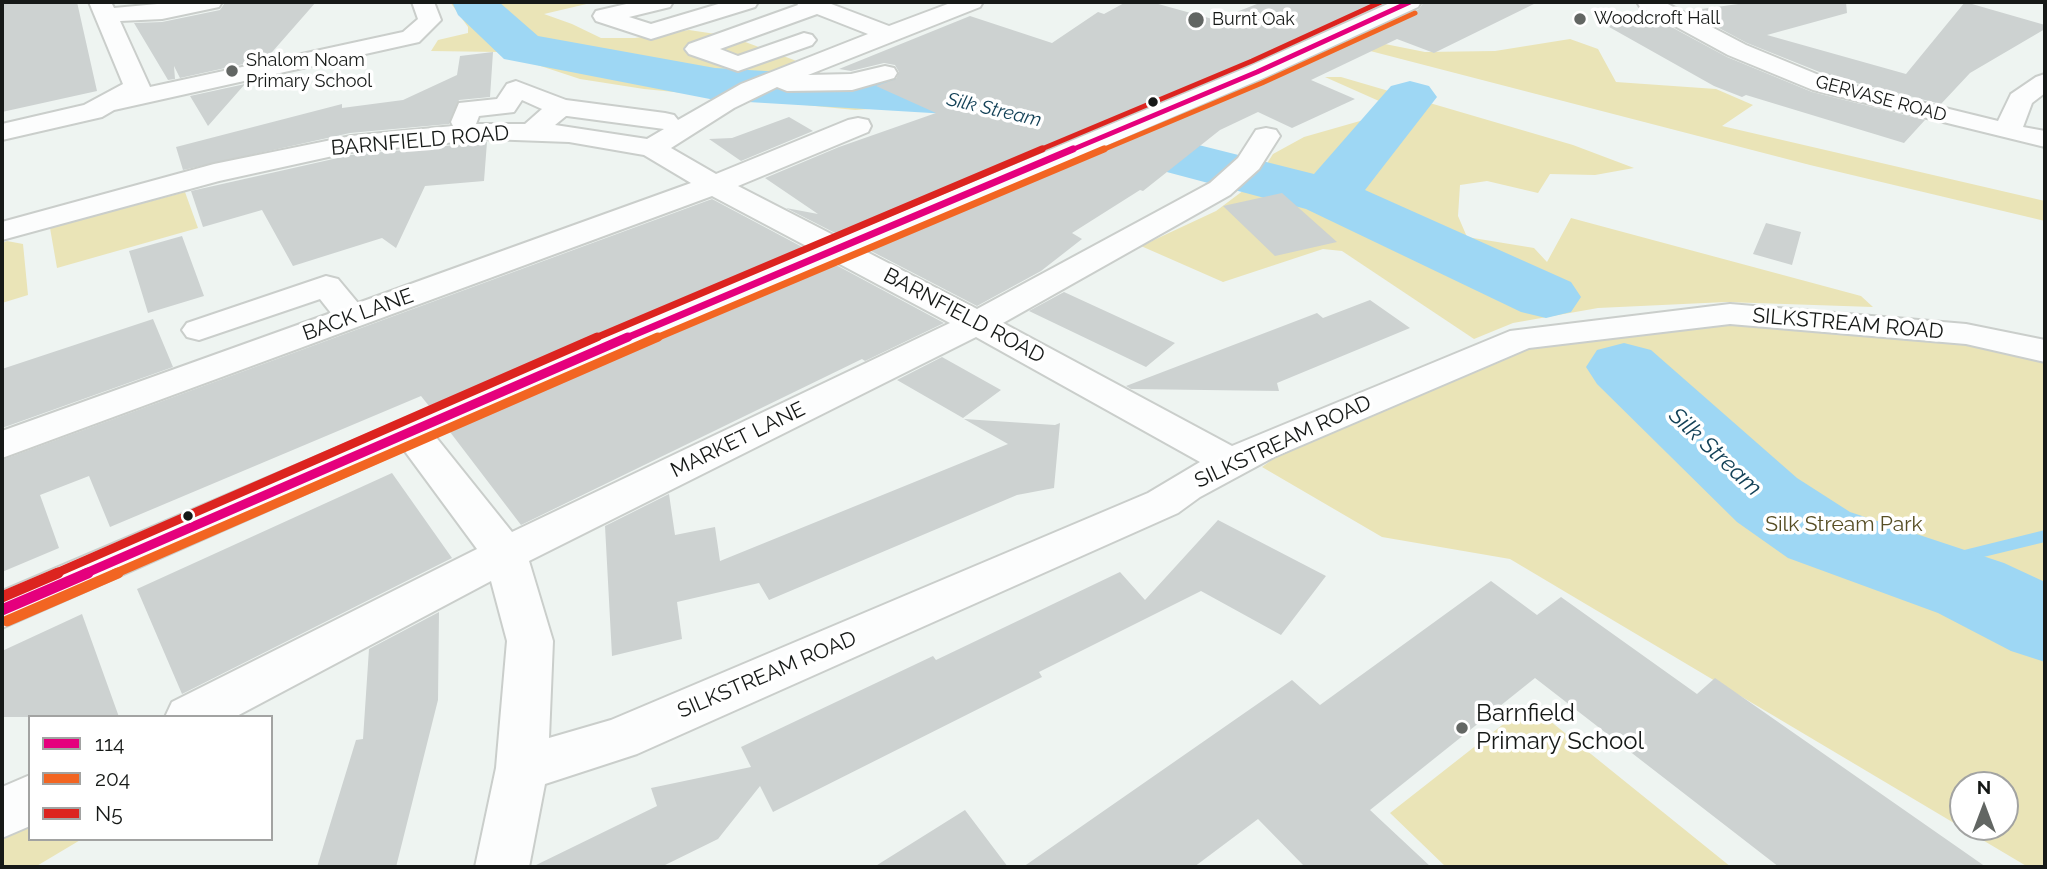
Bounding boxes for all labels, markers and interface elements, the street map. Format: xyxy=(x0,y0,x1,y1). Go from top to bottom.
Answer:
place label: Woodcroft Hall xyxy=(1594,8,1720,30)
place label: Burnt Oak xyxy=(1212,9,1295,31)
marker: Burnt Oak xyxy=(1186,10,1206,30)
marker: Woodcroft Hall xyxy=(1572,11,1588,27)
place label: Shalom Noam Primary School xyxy=(246,50,372,92)
marker: Shalom Noam Primary School xyxy=(224,63,240,79)
street label: GERVASE ROAD xyxy=(1813,71,1949,127)
water label: Silk Stream xyxy=(944,88,1044,132)
unlabelled marker xyxy=(1146,95,1160,109)
street label: BARNFIELD ROAD xyxy=(330,121,510,161)
street label: BARNFIELD ROAD xyxy=(879,263,1049,369)
street label: BACK LANE xyxy=(299,283,417,347)
street label: SILKSTREAM ROAD xyxy=(1751,303,1945,345)
street label: SILKSTREAM ROAD xyxy=(1191,390,1375,494)
street label: MARKET LANE xyxy=(667,397,809,483)
water label: Silk Stream xyxy=(1663,402,1767,502)
unlabelled marker xyxy=(181,509,195,523)
park label: Silk Stream Park xyxy=(1765,512,1923,538)
street label: SILKSTREAM ROAD xyxy=(674,626,860,724)
place label: Barnfield Primary School xyxy=(1476,700,1644,756)
legend xyxy=(28,715,273,841)
marker: Barnfield Primary School xyxy=(1454,720,1470,736)
text: 114 xyxy=(95,731,124,756)
text: 204 xyxy=(95,766,130,791)
north arrow xyxy=(1949,771,2019,841)
text: N xyxy=(1977,776,1991,798)
text: N5 xyxy=(95,801,123,826)

